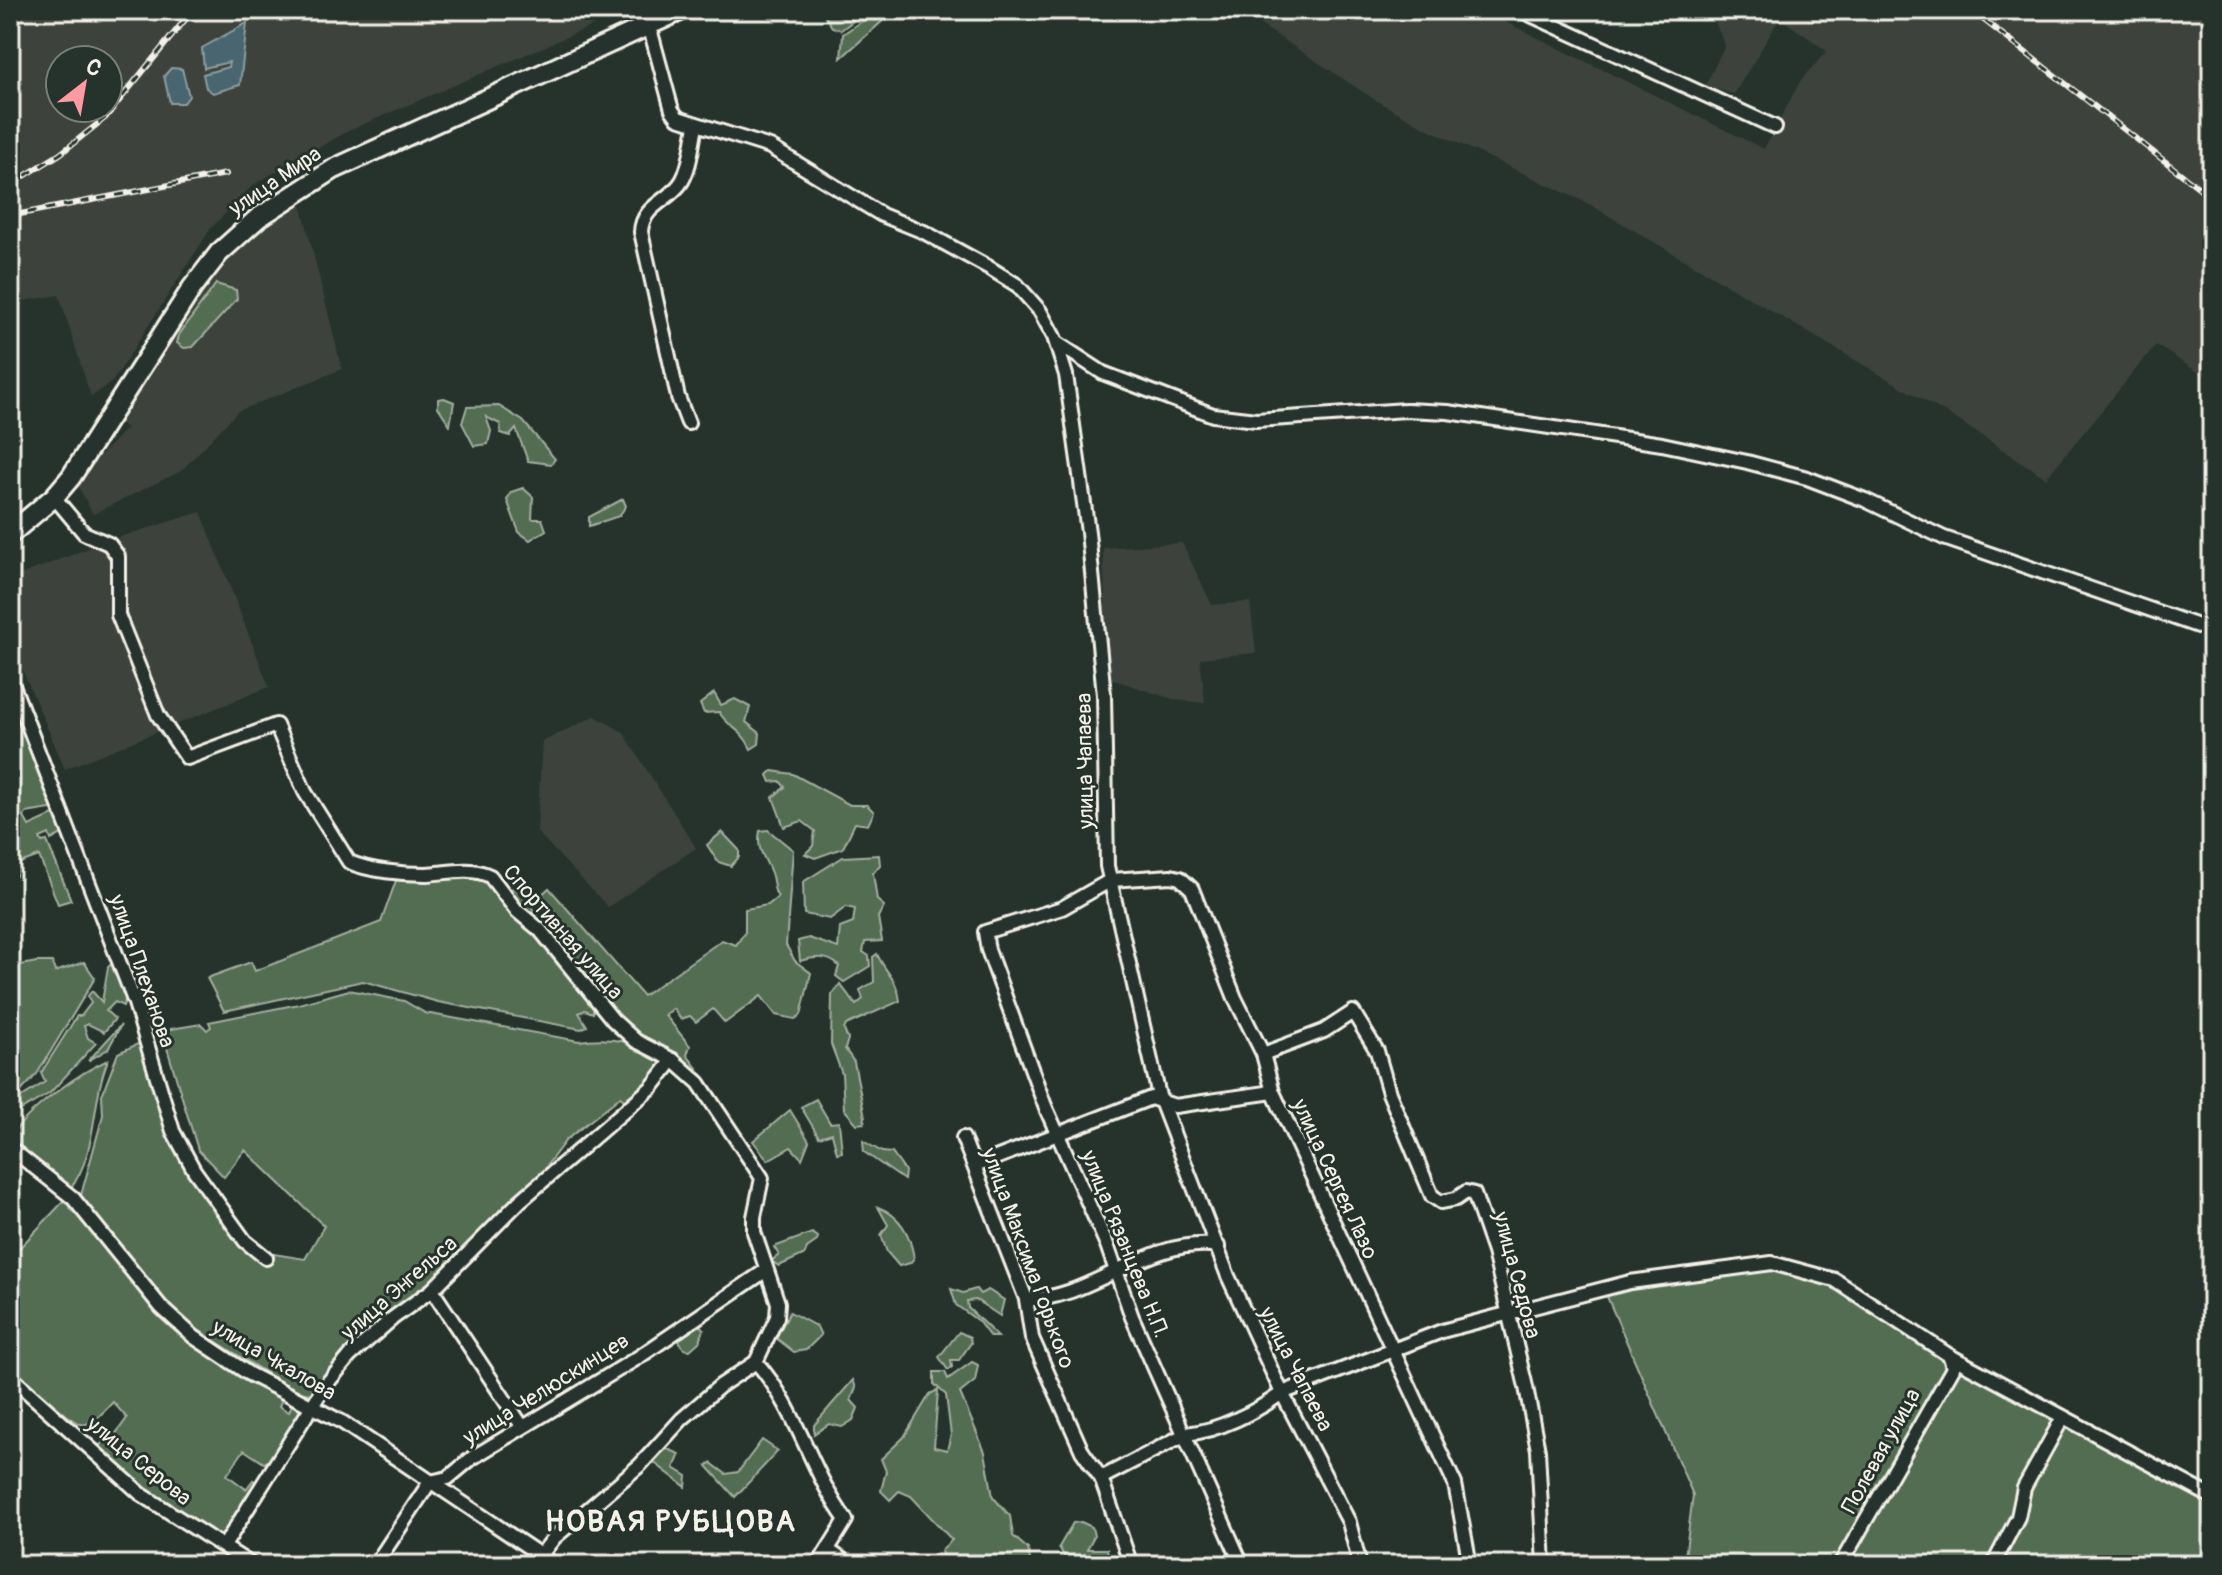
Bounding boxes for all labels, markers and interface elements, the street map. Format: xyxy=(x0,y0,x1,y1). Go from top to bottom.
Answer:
north arrow xyxy=(44,44,124,124)
text: С xyxy=(81,52,107,83)
street label: улица Мира xyxy=(222,140,327,223)
street label: улица Чапаева xyxy=(1070,693,1100,830)
street label: Спортивная улица xyxy=(497,859,629,1005)
street label: улица Плеханова xyxy=(102,890,181,1051)
street label: улица Сергея Лазо xyxy=(1285,1093,1384,1264)
street label: улица Максима Горького xyxy=(975,1143,1081,1372)
street label: улица Рязанцева Н.П. xyxy=(1074,1145,1175,1342)
street label: улица Седова xyxy=(1486,1208,1547,1341)
street label: улица Энгельса xyxy=(334,1230,463,1347)
street label: улица Чапаева xyxy=(1252,1301,1339,1436)
street label: улица Чкалова xyxy=(206,1313,341,1407)
street label: улица Челюскинцев xyxy=(457,1326,634,1452)
street label: Полевая улица xyxy=(1835,1384,1927,1518)
street label: улица Серова xyxy=(80,1409,197,1512)
district label: НОВАЯ РУБЦОВА xyxy=(545,1503,797,1540)

